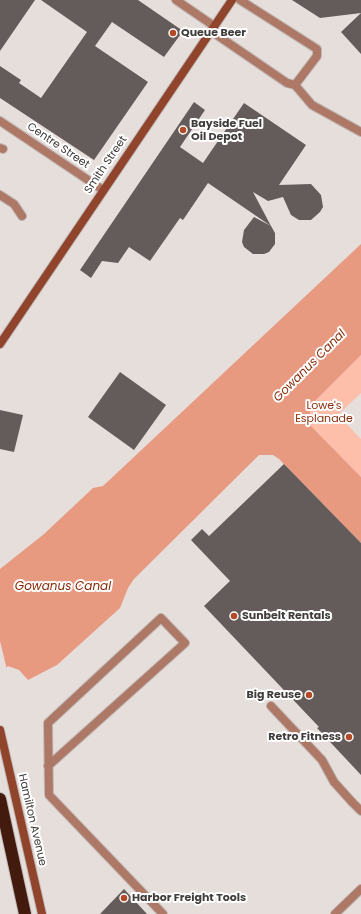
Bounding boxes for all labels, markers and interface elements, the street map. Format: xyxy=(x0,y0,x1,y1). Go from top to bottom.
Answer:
place label: Queue Beer xyxy=(181,26,246,40)
marker: Queue Beer xyxy=(168,28,178,38)
place label: Bayside Fuel Oil Depot xyxy=(191,117,262,143)
street label: Centre Street xyxy=(24,120,92,172)
marker: Bayside Fuel Oil Depot xyxy=(178,125,188,135)
street label: Smith Street xyxy=(82,134,130,196)
water label: Gowanus Canal xyxy=(271,327,349,405)
park label: Lowe's Esplanade xyxy=(295,399,353,425)
water label: Gowanus Canal xyxy=(15,580,111,594)
place label: Sunbelt Rentals xyxy=(242,609,331,623)
marker: Sunbelt Rentals xyxy=(229,611,239,621)
place label: Big Reuse xyxy=(246,688,301,702)
marker: Big Reuse xyxy=(304,690,314,700)
place label: Retro Fitness xyxy=(268,730,341,744)
marker: Retro Fitness xyxy=(344,732,354,742)
street label: Hamilton Avenue xyxy=(15,773,49,867)
place label: Harbor Freight Tools xyxy=(132,891,246,905)
marker: Harbor Freight Tools xyxy=(119,893,129,903)

